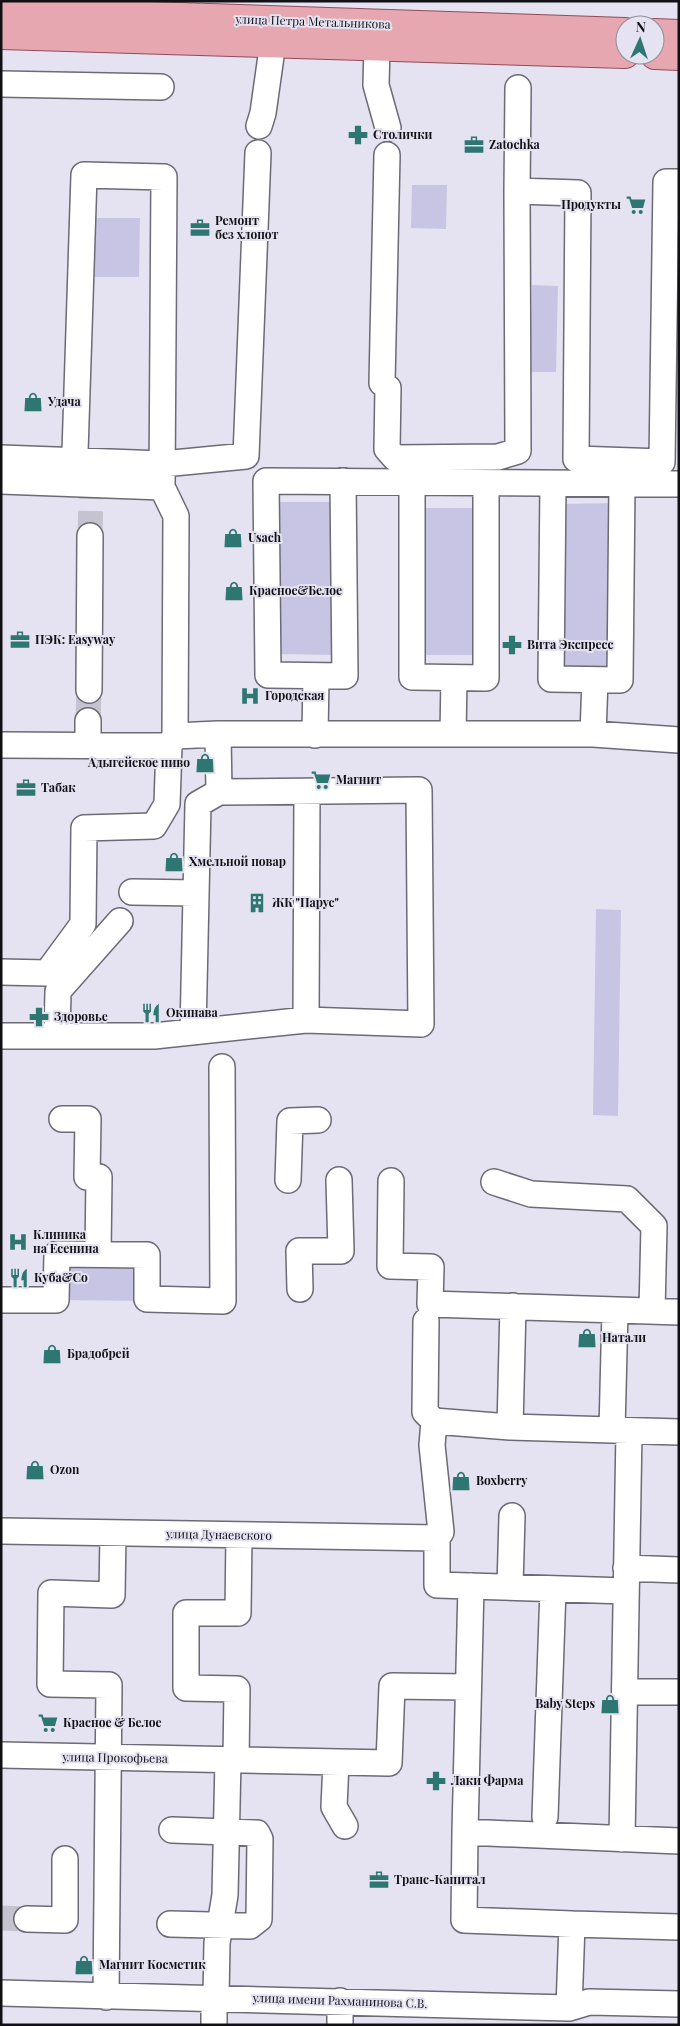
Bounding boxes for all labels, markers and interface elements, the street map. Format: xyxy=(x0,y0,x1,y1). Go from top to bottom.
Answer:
street label: улица Петра Метальникова xyxy=(234,10,391,32)
north arrow xyxy=(615,15,665,65)
text: N xyxy=(635,17,646,36)
pharmacy icon: Столички xyxy=(347,124,369,146)
place label: Столички xyxy=(373,126,433,142)
office icon: Zatochka xyxy=(463,134,485,156)
place label: Zatochka xyxy=(489,136,541,152)
supermarket icon: Продукты xyxy=(625,194,647,216)
place label: Продукты xyxy=(561,196,621,212)
place label: Ремонт без хлопот xyxy=(215,212,279,242)
office icon: Ремонт без хлопот xyxy=(189,217,211,239)
shop icon: Удача xyxy=(22,391,44,413)
place label: Удача xyxy=(47,393,81,409)
shop icon: Usach xyxy=(222,527,244,549)
place label: Usach xyxy=(248,529,282,545)
shop icon: Красное&Белое xyxy=(223,580,245,602)
place label: Красное&Белое xyxy=(249,582,342,598)
office icon: ПЭК: Easyway xyxy=(9,629,31,651)
place label: ПЭК: Easyway xyxy=(35,631,116,647)
pharmacy icon: Вита Экспресс xyxy=(501,634,523,656)
place label: Вита Экспресс xyxy=(527,636,613,652)
hospital icon: Городская xyxy=(239,685,261,707)
place label: Городская xyxy=(265,687,324,703)
shop icon: Адыгейское пиво xyxy=(194,752,216,774)
place label: Адыгейское пиво xyxy=(87,754,190,770)
supermarket icon: Магнит xyxy=(310,769,332,791)
place label: Магнит xyxy=(336,771,381,787)
office icon: Табак xyxy=(15,777,37,799)
place label: Табак xyxy=(41,779,76,795)
shop icon: Хмельной повар xyxy=(163,851,185,873)
place label: Хмельной повар xyxy=(189,853,286,869)
building icon: ЖК "Парус" xyxy=(246,892,268,914)
place label: ЖК "Парус" xyxy=(271,894,339,910)
restaurant icon: Окинава xyxy=(140,1002,162,1024)
place label: Окинава xyxy=(166,1004,218,1020)
pharmacy icon: Здоровье xyxy=(28,1006,50,1028)
place label: Здоровье xyxy=(54,1008,108,1024)
place label: Клиника на Есенина xyxy=(33,1226,99,1256)
hospital icon: Клиника на Есенина xyxy=(7,1231,29,1253)
restaurant icon: Куба&Co xyxy=(8,1267,30,1289)
place label: Куба&Co xyxy=(34,1269,88,1285)
shop icon: Натали xyxy=(576,1327,598,1349)
place label: Натали xyxy=(602,1329,646,1345)
shop icon: Брадобрей xyxy=(41,1343,63,1365)
place label: Брадобрей xyxy=(67,1345,130,1361)
shop icon: Ozon xyxy=(24,1459,46,1481)
place label: Ozon xyxy=(50,1461,80,1477)
shop icon: Boxberry xyxy=(450,1470,472,1492)
place label: Boxberry xyxy=(476,1472,528,1488)
street label: улица Дунаевского xyxy=(165,1525,273,1543)
shop icon: Baby Steps xyxy=(599,1693,621,1715)
place label: Baby Steps xyxy=(535,1695,595,1711)
supermarket icon: Красное & Белое xyxy=(37,1712,59,1734)
place label: Красное & Белое xyxy=(63,1714,162,1730)
street label: улица Прокофьева xyxy=(61,1748,168,1766)
pharmacy icon: Лаки Фарма xyxy=(425,1770,447,1792)
place label: Лаки Фарма xyxy=(450,1772,524,1788)
office icon: Транс-Капитал xyxy=(368,1869,390,1891)
place label: Транс-Капитал xyxy=(394,1871,486,1887)
shop icon: Магнит Косметик xyxy=(73,1954,95,1976)
place label: Магнит Косметик xyxy=(99,1956,206,1972)
street label: улица имени Рахманинова С.В. xyxy=(251,1989,428,2011)

